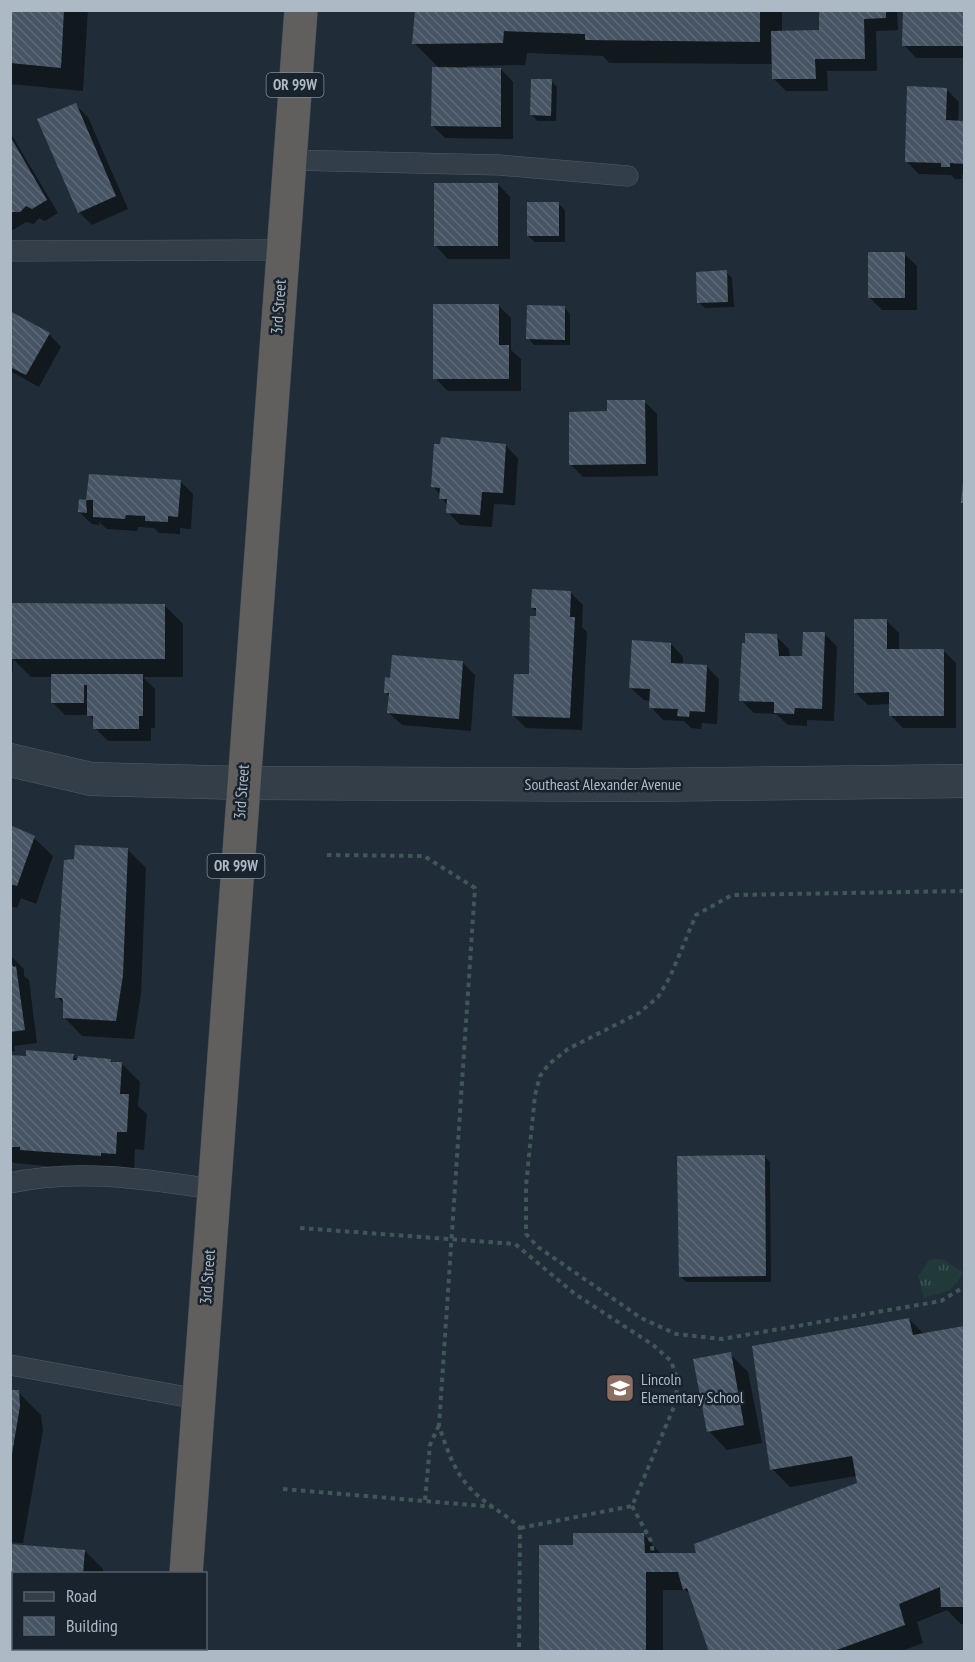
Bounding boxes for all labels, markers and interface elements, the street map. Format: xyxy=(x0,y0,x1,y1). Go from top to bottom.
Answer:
road number: OR 99W xyxy=(266,73,324,97)
street label: 3rd Street xyxy=(266,278,290,335)
street label: 3rd Street xyxy=(229,763,253,820)
street label: Southeast Alexander Avenue xyxy=(525,774,681,794)
road number: OR 99W xyxy=(208,854,264,878)
street label: 3rd Street xyxy=(195,1248,219,1305)
place label: Lincoln Elementary School xyxy=(641,1369,744,1407)
school or university icon: Lincoln Elementary School xyxy=(604,1372,636,1404)
legend xyxy=(12,1572,207,1650)
text: Road xyxy=(66,1584,97,1607)
text: Building xyxy=(66,1614,118,1637)

